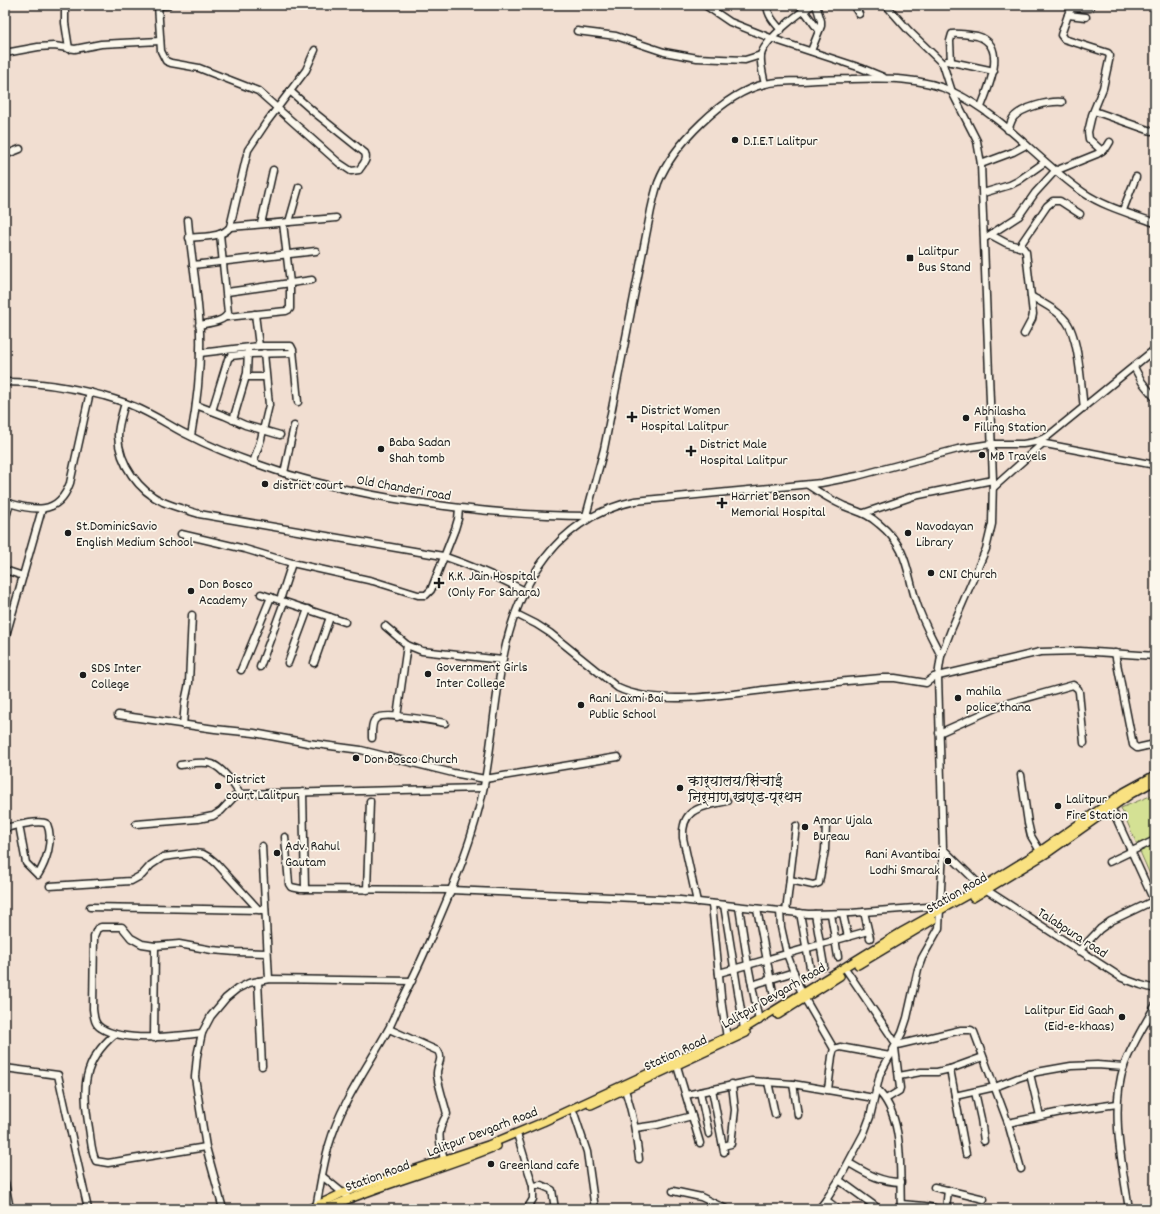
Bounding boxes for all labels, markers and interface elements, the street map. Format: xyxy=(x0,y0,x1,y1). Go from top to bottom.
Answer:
place label: D.I.E.T Lalitpur xyxy=(743,132,819,152)
marker: D.I.E.T Lalitpur xyxy=(730,135,740,145)
place label: Lalitpur Bus Stand xyxy=(918,242,971,278)
marker: Lalitpur Bus Stand xyxy=(905,253,915,263)
place label: District Women Hospital Lalitpur xyxy=(641,401,729,437)
place label: Abhilasha Filling Station xyxy=(974,402,1046,438)
marker: District Women Hospital Lalitpur xyxy=(626,411,638,423)
marker: Abhilasha Filling Station xyxy=(961,413,971,423)
place label: Baba Sadan Shah tomb xyxy=(389,433,450,469)
place label: District Male Hospital Lalitpur xyxy=(700,435,788,471)
marker: Baba Sadan Shah tomb xyxy=(376,444,386,454)
marker: District Male Hospital Lalitpur xyxy=(685,445,697,457)
place label: MB Travels xyxy=(990,447,1047,467)
marker: MB Travels xyxy=(977,450,987,460)
street label: Old Chanderi road xyxy=(355,471,453,507)
place label: district court xyxy=(273,476,343,496)
marker: district court xyxy=(260,479,270,489)
place label: Harriet Benson Memorial Hospital xyxy=(731,487,826,523)
marker: Harriet Benson Memorial Hospital xyxy=(716,497,728,509)
place label: St.DominicSavio English Medium School xyxy=(76,517,193,553)
place label: Navodayan Library xyxy=(916,517,973,553)
marker: St.DominicSavio English Medium School xyxy=(63,528,73,538)
marker: Navodayan Library xyxy=(903,528,913,538)
place label: CNI Church xyxy=(939,565,997,585)
place label: K.K. Jain Hospital (Only For Sahara) xyxy=(448,567,540,603)
marker: CNI Church xyxy=(926,568,936,578)
place label: Don Bosco Academy xyxy=(199,575,253,611)
marker: K.K. Jain Hospital (Only For Sahara) xyxy=(433,577,445,589)
marker: Don Bosco Academy xyxy=(186,586,196,596)
place label: Government Girls Inter College xyxy=(436,658,528,694)
place label: SDS Inter College xyxy=(91,659,142,695)
marker: Government Girls Inter College xyxy=(423,669,433,679)
marker: SDS Inter College xyxy=(78,670,88,680)
place label: mahila police thana xyxy=(966,682,1031,718)
place label: Rani Laxmi Bai Public School xyxy=(589,689,664,725)
marker: mahila police thana xyxy=(953,693,963,703)
marker: Rani Laxmi Bai Public School xyxy=(576,700,586,710)
place label: Don Bosco Church xyxy=(364,750,458,770)
marker: Don Bosco Church xyxy=(351,753,361,763)
place label: District court Lalitpur xyxy=(226,770,299,806)
place label: कार्यालय/सिंचाई निर्माण खण्ड-प्रथम xyxy=(687,772,803,808)
marker: District court Lalitpur xyxy=(213,781,223,791)
marker: कार्यालय/सिंचाई निर्माण खण्ड-प्रथम xyxy=(675,783,685,793)
place label: Lalitpur Fire Station xyxy=(1066,790,1128,826)
marker: Lalitpur Fire Station xyxy=(1053,801,1063,811)
place label: Amar Ujala Bureau xyxy=(813,811,873,847)
marker: Amar Ujala Bureau xyxy=(800,822,810,832)
place label: Adv. Rahul Gautam xyxy=(285,837,340,873)
place label: Rani Avantibai Lodhi Smarak xyxy=(865,845,940,881)
marker: Adv. Rahul Gautam xyxy=(272,848,282,858)
marker: Rani Avantibai Lodhi Smarak xyxy=(943,856,953,866)
street label: Station Road xyxy=(923,868,991,919)
street label: Talabpura road xyxy=(1033,903,1111,964)
street label: Lalitpur Devgarh Road xyxy=(718,959,830,1035)
place label: Lalitpur Eid Gaah (Eid-e-khaas) xyxy=(1024,1001,1114,1037)
marker: Lalitpur Eid Gaah (Eid-e-khaas) xyxy=(1117,1012,1127,1022)
street label: Station Road xyxy=(641,1030,711,1077)
street label: Lalitpur Devgarh Road xyxy=(424,1103,541,1163)
street label: Station Road xyxy=(342,1156,413,1198)
place label: Greenland cafe xyxy=(499,1156,579,1176)
marker: Greenland cafe xyxy=(486,1159,496,1169)

